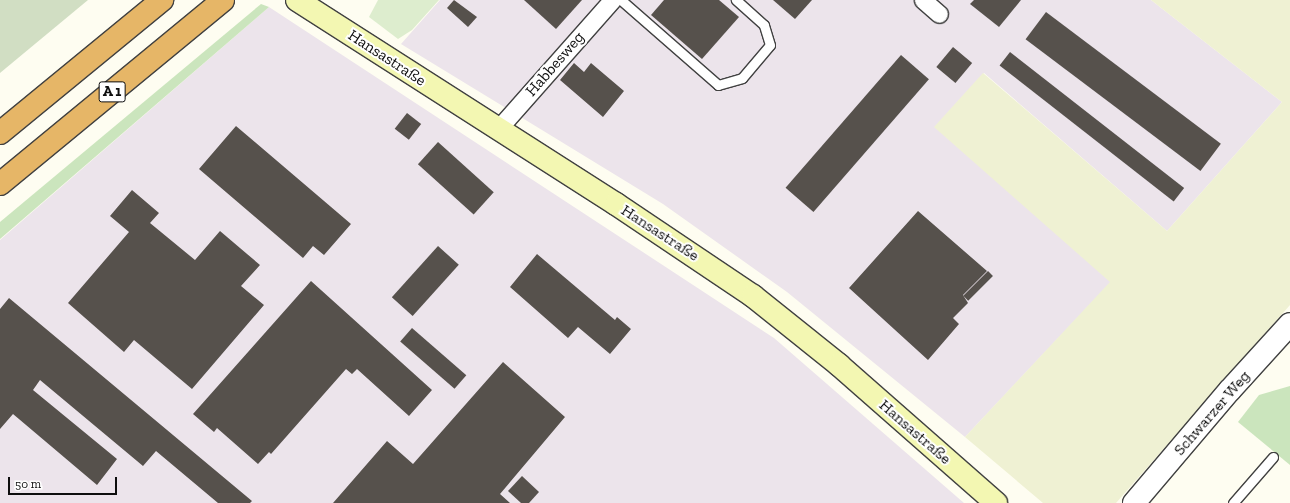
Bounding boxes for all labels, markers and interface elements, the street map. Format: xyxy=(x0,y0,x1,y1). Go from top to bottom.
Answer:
street label: Hansastraße xyxy=(344,26,430,90)
street label: Habbesweg xyxy=(522,28,588,100)
road number: A 1 xyxy=(98,79,126,105)
street label: Hansastraße xyxy=(617,201,703,265)
street label: Schwarzer Weg xyxy=(1170,366,1254,460)
street label: Hansastraße xyxy=(875,396,955,468)
scale bar xyxy=(10,469,119,495)
text: 50 m xyxy=(15,477,41,491)

